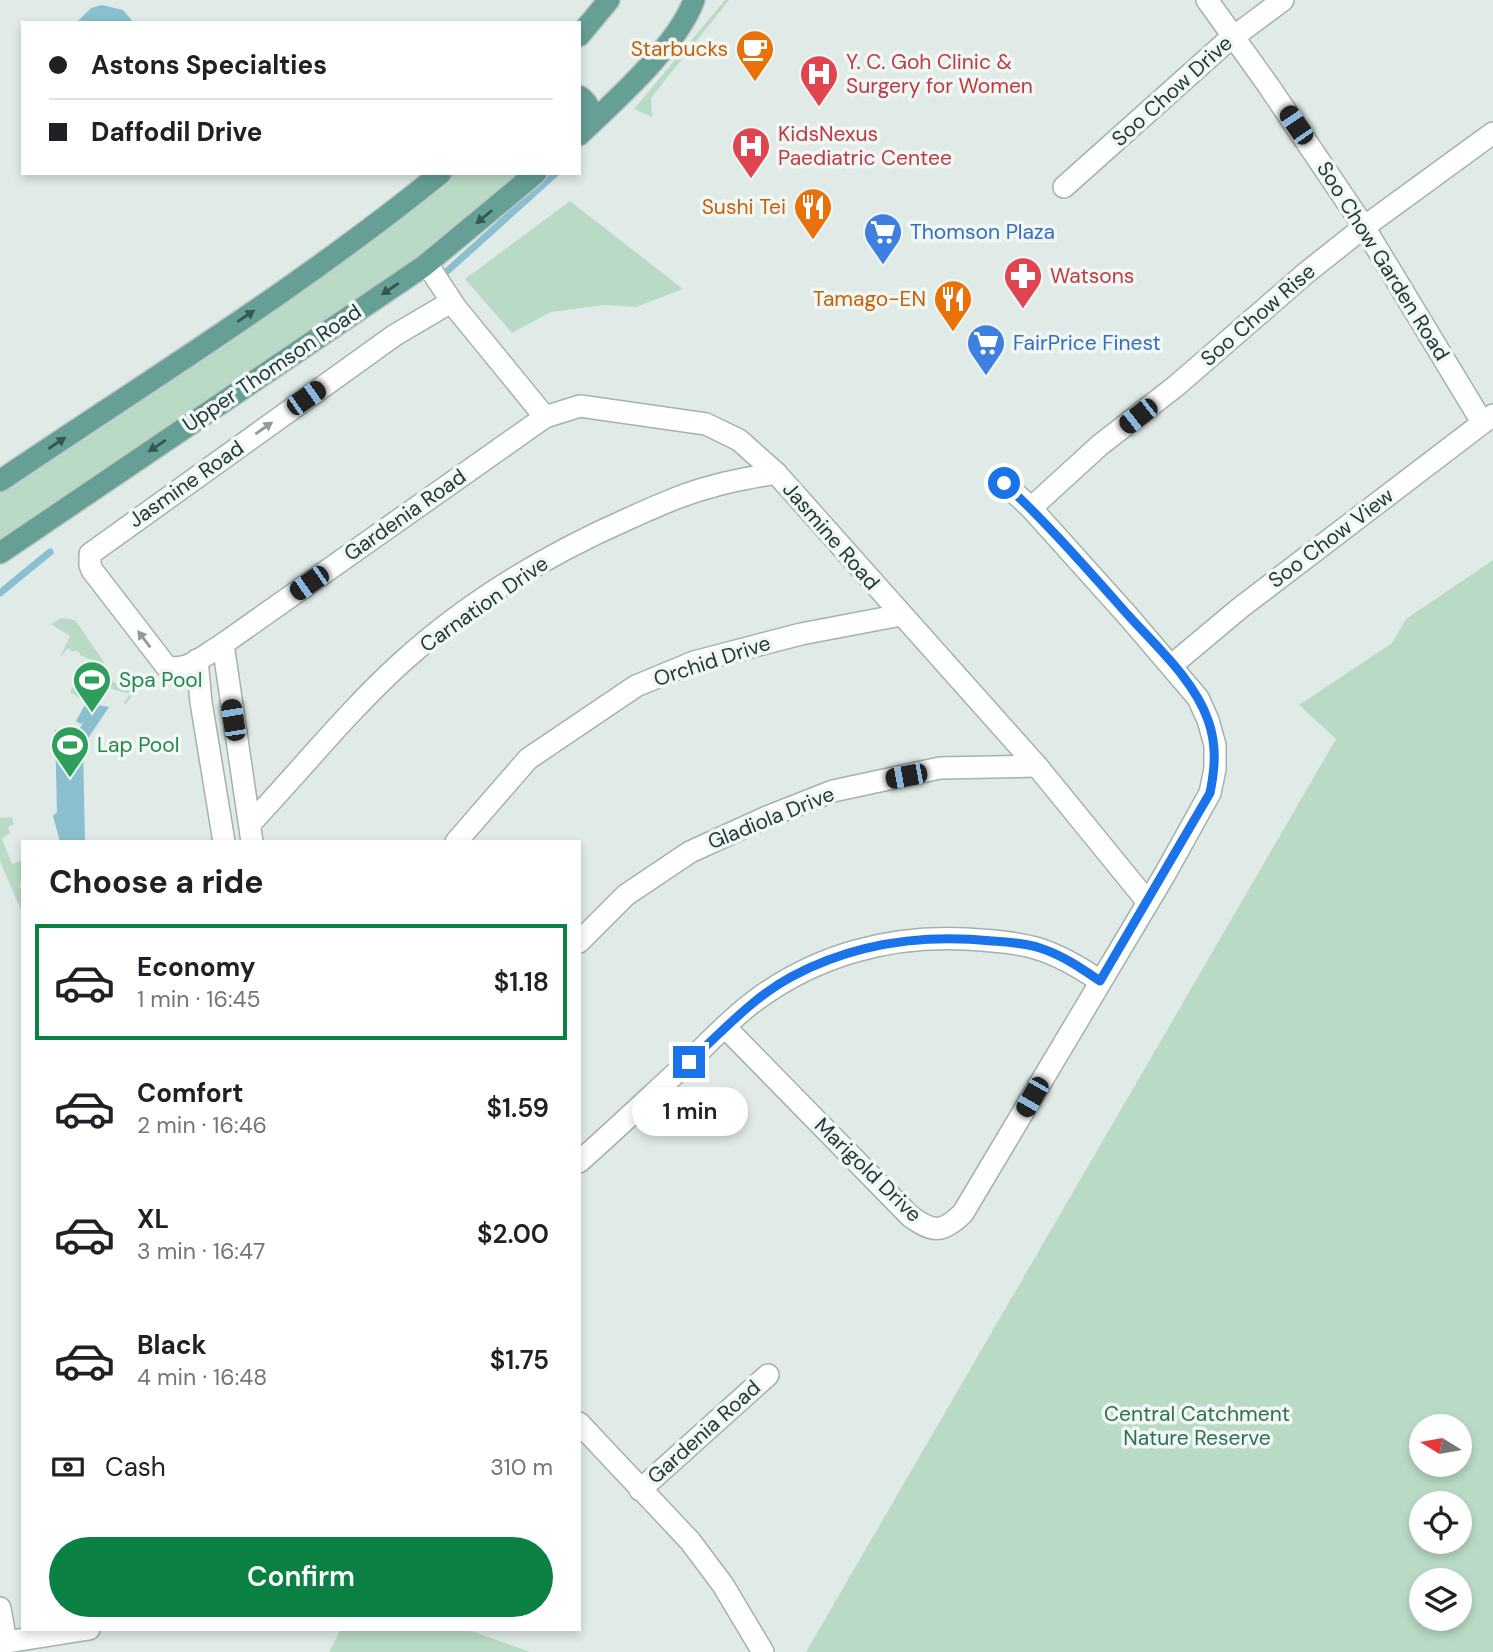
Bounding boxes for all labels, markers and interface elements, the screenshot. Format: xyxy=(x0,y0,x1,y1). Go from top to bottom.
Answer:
cafe icon: Starbucks xyxy=(734,28,776,83)
street label: Soo Chow Drive xyxy=(1106,29,1238,153)
place label: Starbucks xyxy=(631,35,728,63)
text: Astons Specialties xyxy=(91,48,327,82)
place label: Y. C. Goh Clinic & Surgery for Women xyxy=(846,48,1033,100)
hospital icon: Y. C. Goh Clinic & Surgery for Women xyxy=(798,53,840,108)
car xyxy=(1276,102,1317,148)
text: Daffodil Drive xyxy=(91,115,262,149)
place label: KidsNexus Paediatric Centee xyxy=(778,120,952,172)
hospital icon: KidsNexus Paediatric Centee xyxy=(730,125,772,180)
street label: Soo Chow Garden Road xyxy=(1310,156,1456,366)
restaurant icon: Sushi Tei xyxy=(792,186,834,241)
place label: Sushi Tei xyxy=(702,193,786,221)
one-way arrow xyxy=(475,209,492,224)
supermarket icon: Thomson Plaza xyxy=(862,211,904,266)
place label: Thomson Plaza xyxy=(910,218,1055,246)
pharmacy icon: Watsons xyxy=(1002,255,1044,310)
street label: Soo Chow Rise xyxy=(1195,257,1321,373)
place label: Watsons xyxy=(1050,262,1134,290)
restaurant icon: Tamago-EN xyxy=(932,278,974,333)
one-way arrow xyxy=(381,282,399,296)
place label: Tamago-EN xyxy=(813,285,926,313)
street label: Upper Thomson Road xyxy=(177,298,367,438)
one-way arrow xyxy=(237,309,255,323)
supermarket icon: FairPrice Finest xyxy=(965,322,1007,377)
place label: FairPrice Finest xyxy=(1013,329,1161,357)
car xyxy=(283,377,330,419)
car xyxy=(1115,395,1162,437)
one-way arrow xyxy=(255,422,273,436)
street label: Jasmine Road xyxy=(123,434,249,534)
one-way arrow xyxy=(47,436,67,449)
one-way arrow xyxy=(148,439,167,452)
street label: Gardenia Road xyxy=(338,463,472,567)
route start xyxy=(988,467,1020,499)
street label: Jasmine Road xyxy=(776,476,886,596)
street label: Soo Chow View xyxy=(1263,482,1399,594)
street label: Carnation Drive xyxy=(414,549,554,659)
car xyxy=(286,562,333,604)
street label: Orchid Drive xyxy=(650,629,774,693)
one-way arrow xyxy=(137,631,152,649)
sports icon: Spa Pool xyxy=(71,659,113,714)
place label: Spa Pool xyxy=(119,666,203,694)
car xyxy=(220,698,247,742)
sports icon: Lap Pool xyxy=(49,724,91,779)
place label: Lap Pool xyxy=(97,731,179,759)
car xyxy=(884,762,929,790)
street label: Gladiola Drive xyxy=(704,780,838,856)
text: Choose a ride xyxy=(49,861,264,903)
text: Economy xyxy=(137,950,255,984)
icon: car xyxy=(53,951,116,1014)
text: $1.18 xyxy=(494,965,549,999)
text: 1 min · 16:45 xyxy=(137,984,261,1014)
route end xyxy=(673,1046,705,1078)
car xyxy=(1013,1074,1052,1120)
text: Comfort xyxy=(137,1076,243,1110)
icon: car xyxy=(53,1077,116,1140)
callout: 1 min xyxy=(631,1086,747,1136)
text: $1.59 xyxy=(486,1091,549,1125)
text: 1 min xyxy=(663,1096,717,1126)
text: 2 min · 16:46 xyxy=(137,1110,267,1140)
street label: Marigold Drive xyxy=(808,1112,928,1228)
text: XL xyxy=(137,1202,169,1236)
icon: car xyxy=(53,1203,116,1266)
text: $2.00 xyxy=(477,1217,549,1251)
text: 3 min · 16:47 xyxy=(137,1236,265,1266)
text: Black xyxy=(137,1328,207,1362)
icon: car xyxy=(53,1329,116,1392)
text: $1.75 xyxy=(490,1343,549,1377)
text: 4 min · 16:48 xyxy=(137,1362,267,1392)
street label: Gardenia Road xyxy=(642,1374,766,1490)
park label: Central Catchment Nature Reserve xyxy=(1104,1400,1290,1452)
north arrow xyxy=(1409,1414,1472,1477)
map controls xyxy=(1409,1414,1472,1631)
icon: cash xyxy=(49,1448,87,1486)
text: Cash xyxy=(105,1450,166,1484)
text: 310 m xyxy=(490,1452,553,1482)
button: locate xyxy=(1409,1491,1472,1554)
button: Confirm xyxy=(49,1537,553,1617)
button: layers xyxy=(1409,1568,1472,1631)

